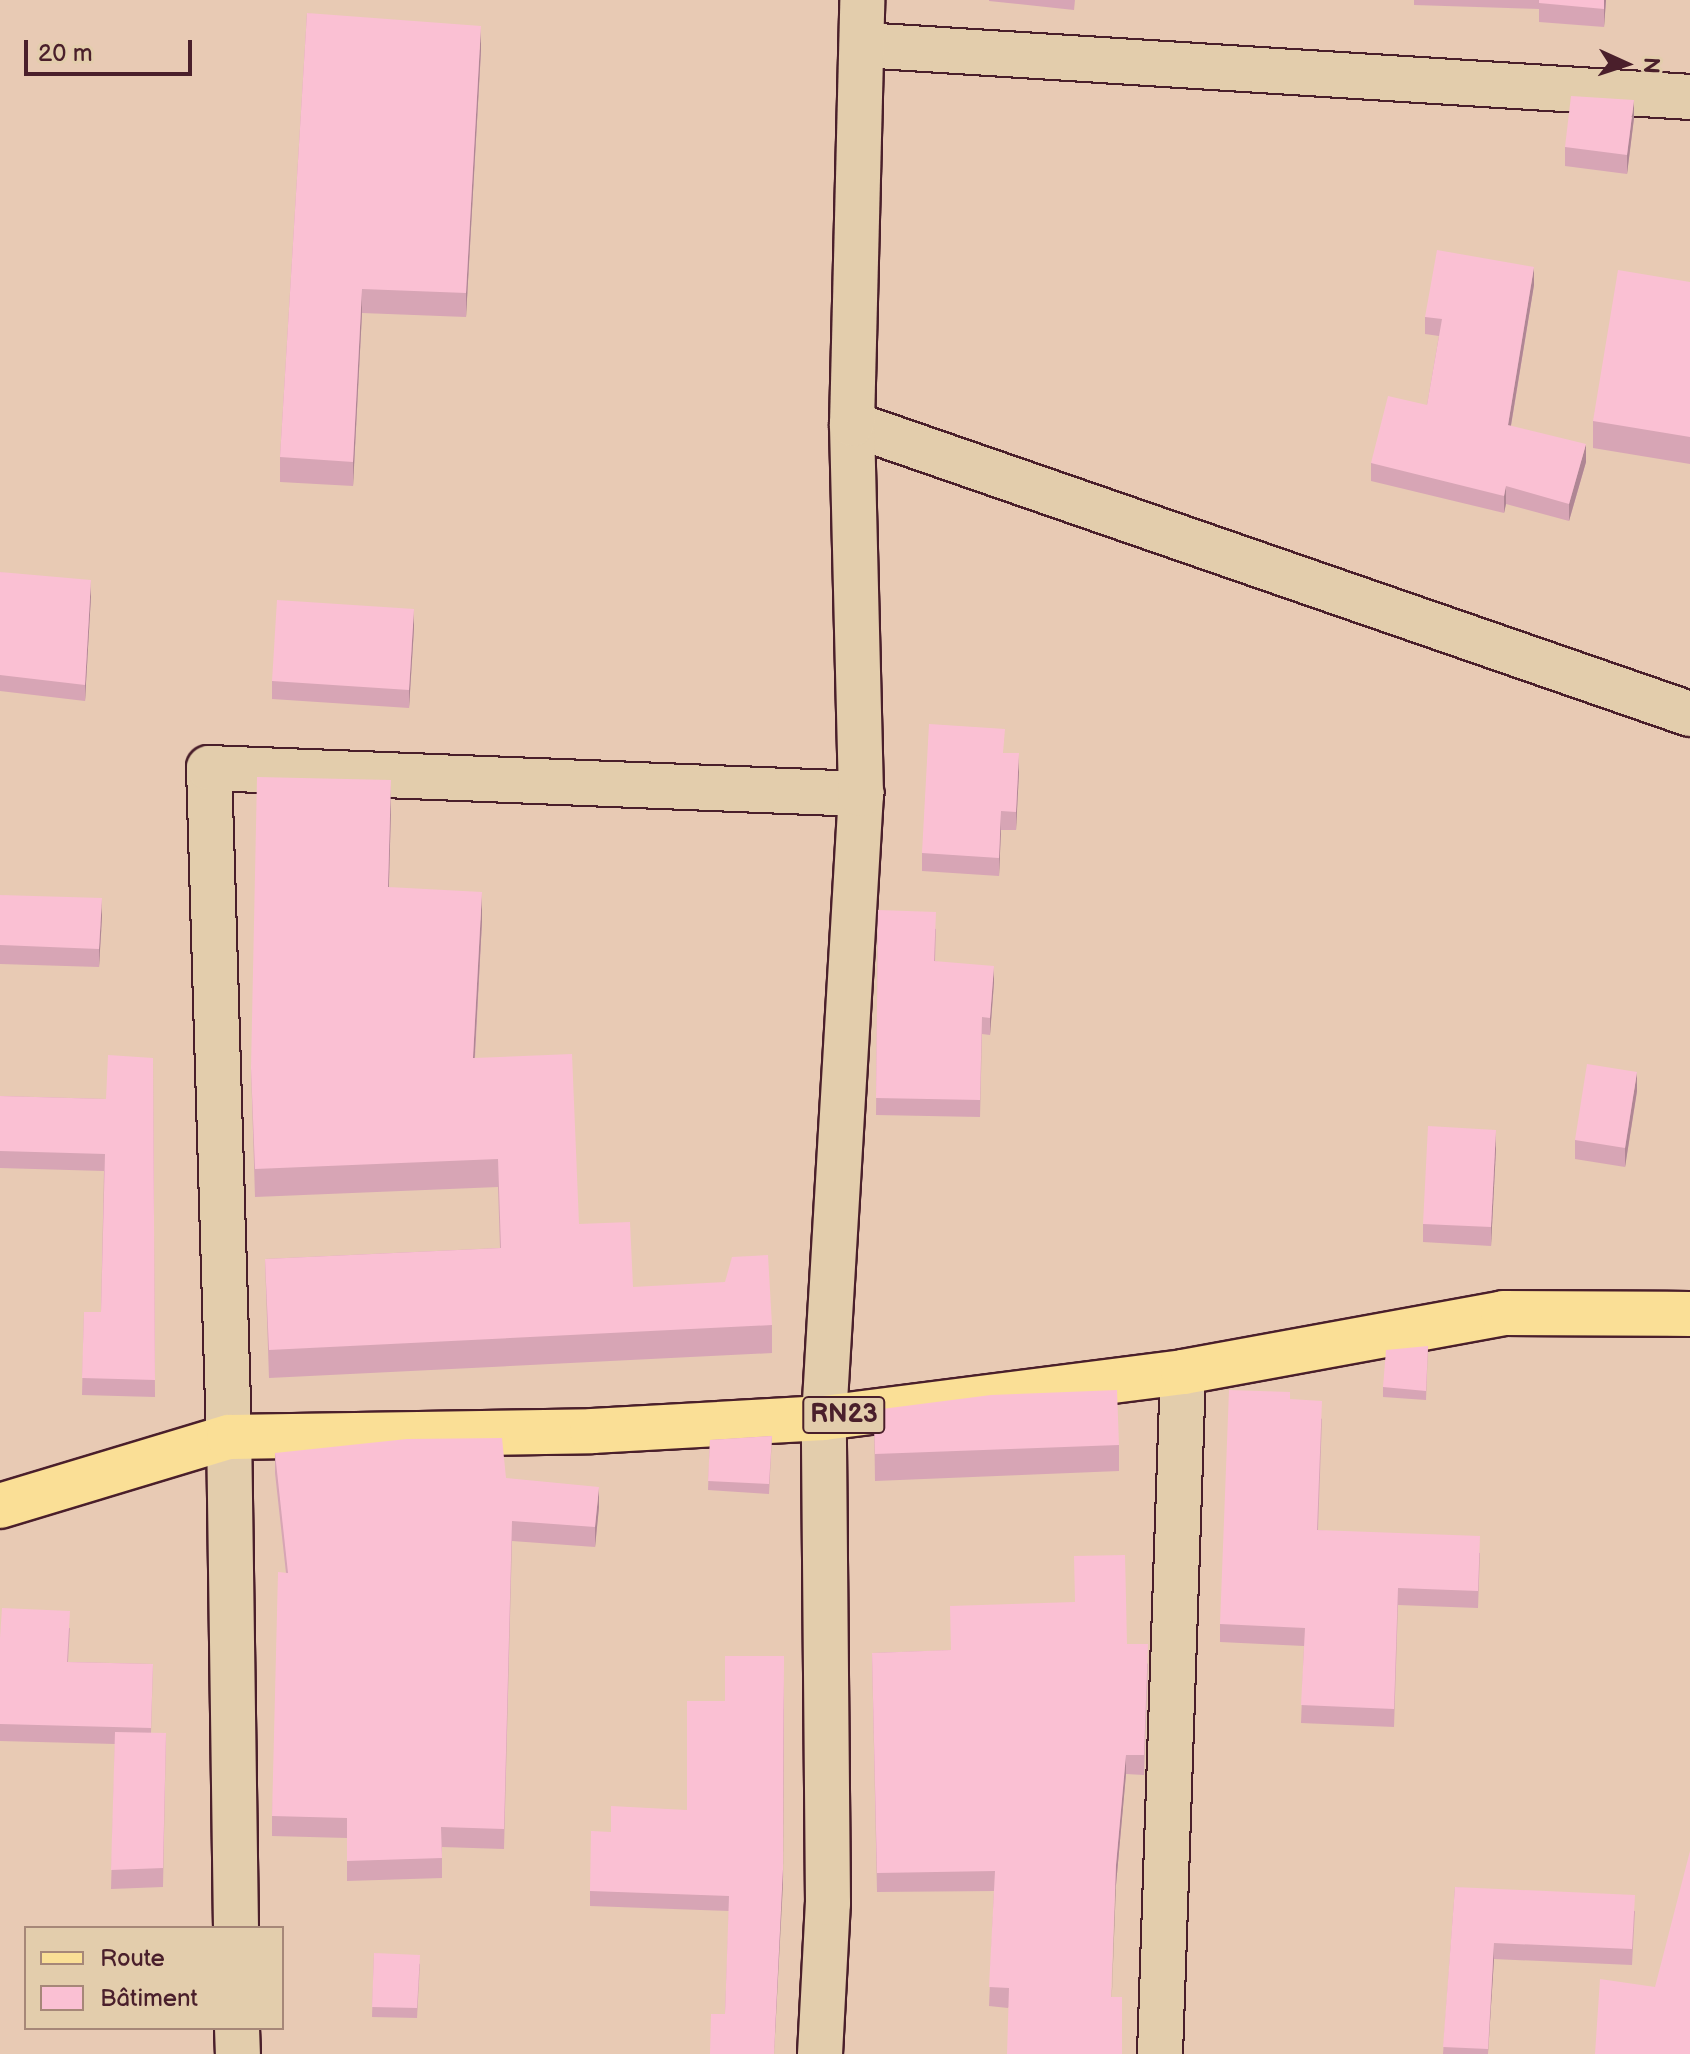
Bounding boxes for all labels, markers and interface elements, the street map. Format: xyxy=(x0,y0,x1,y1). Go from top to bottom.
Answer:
scale bar xyxy=(28,24,196,74)
north arrow xyxy=(1586,24,1666,104)
text: 20 m xyxy=(38,39,93,68)
text: N xyxy=(1637,56,1664,74)
road number: RN23 xyxy=(802,1393,886,1437)
legend xyxy=(24,1926,284,2030)
text: Route xyxy=(100,1944,165,1973)
text: Bâtiment xyxy=(100,1984,198,2013)

